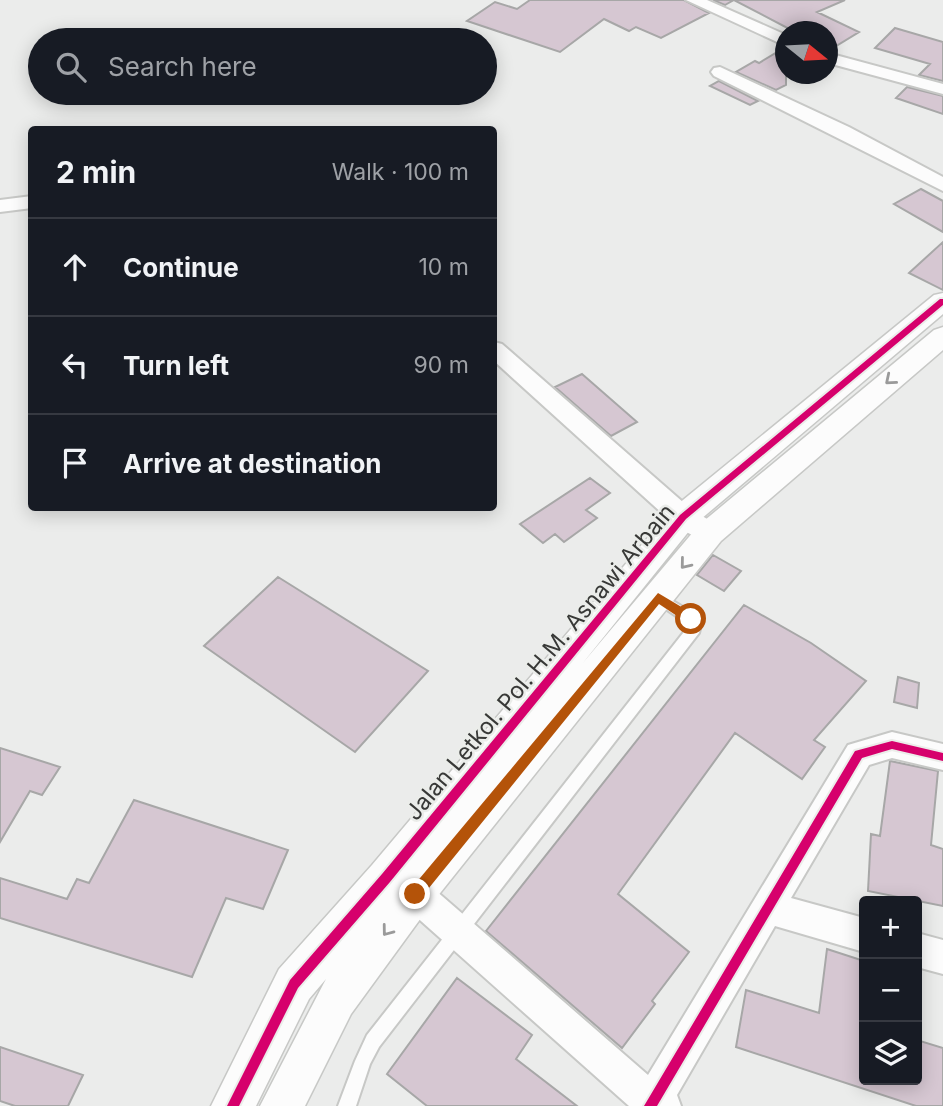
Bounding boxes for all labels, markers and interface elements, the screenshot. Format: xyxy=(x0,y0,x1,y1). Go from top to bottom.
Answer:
north arrow xyxy=(775,21,838,84)
search box xyxy=(28,28,497,105)
icon: search xyxy=(52,48,90,86)
text: Search here xyxy=(108,51,257,82)
text: 2 min xyxy=(56,154,136,190)
text: Walk · 100 m xyxy=(332,158,469,186)
icon: ahead xyxy=(56,248,94,286)
text: Continue xyxy=(123,252,239,283)
text: 10 m xyxy=(419,253,469,281)
icon: left xyxy=(56,346,94,384)
text: Turn left xyxy=(123,350,229,381)
text: 90 m xyxy=(414,351,469,379)
one-way arrow xyxy=(886,371,898,384)
icon: arrive xyxy=(56,444,94,482)
text: Arrive at destination xyxy=(123,448,382,479)
street label: Jalan Letkol. Pol. H.M. Asnawi Arbain xyxy=(399,498,681,826)
one-way arrow xyxy=(681,556,693,569)
route start xyxy=(675,603,706,634)
route end xyxy=(399,878,430,909)
map controls xyxy=(859,896,922,1085)
button: + xyxy=(859,896,922,959)
one-way arrow xyxy=(383,923,396,936)
button: − xyxy=(859,959,922,1022)
button: layers xyxy=(859,1022,922,1085)

